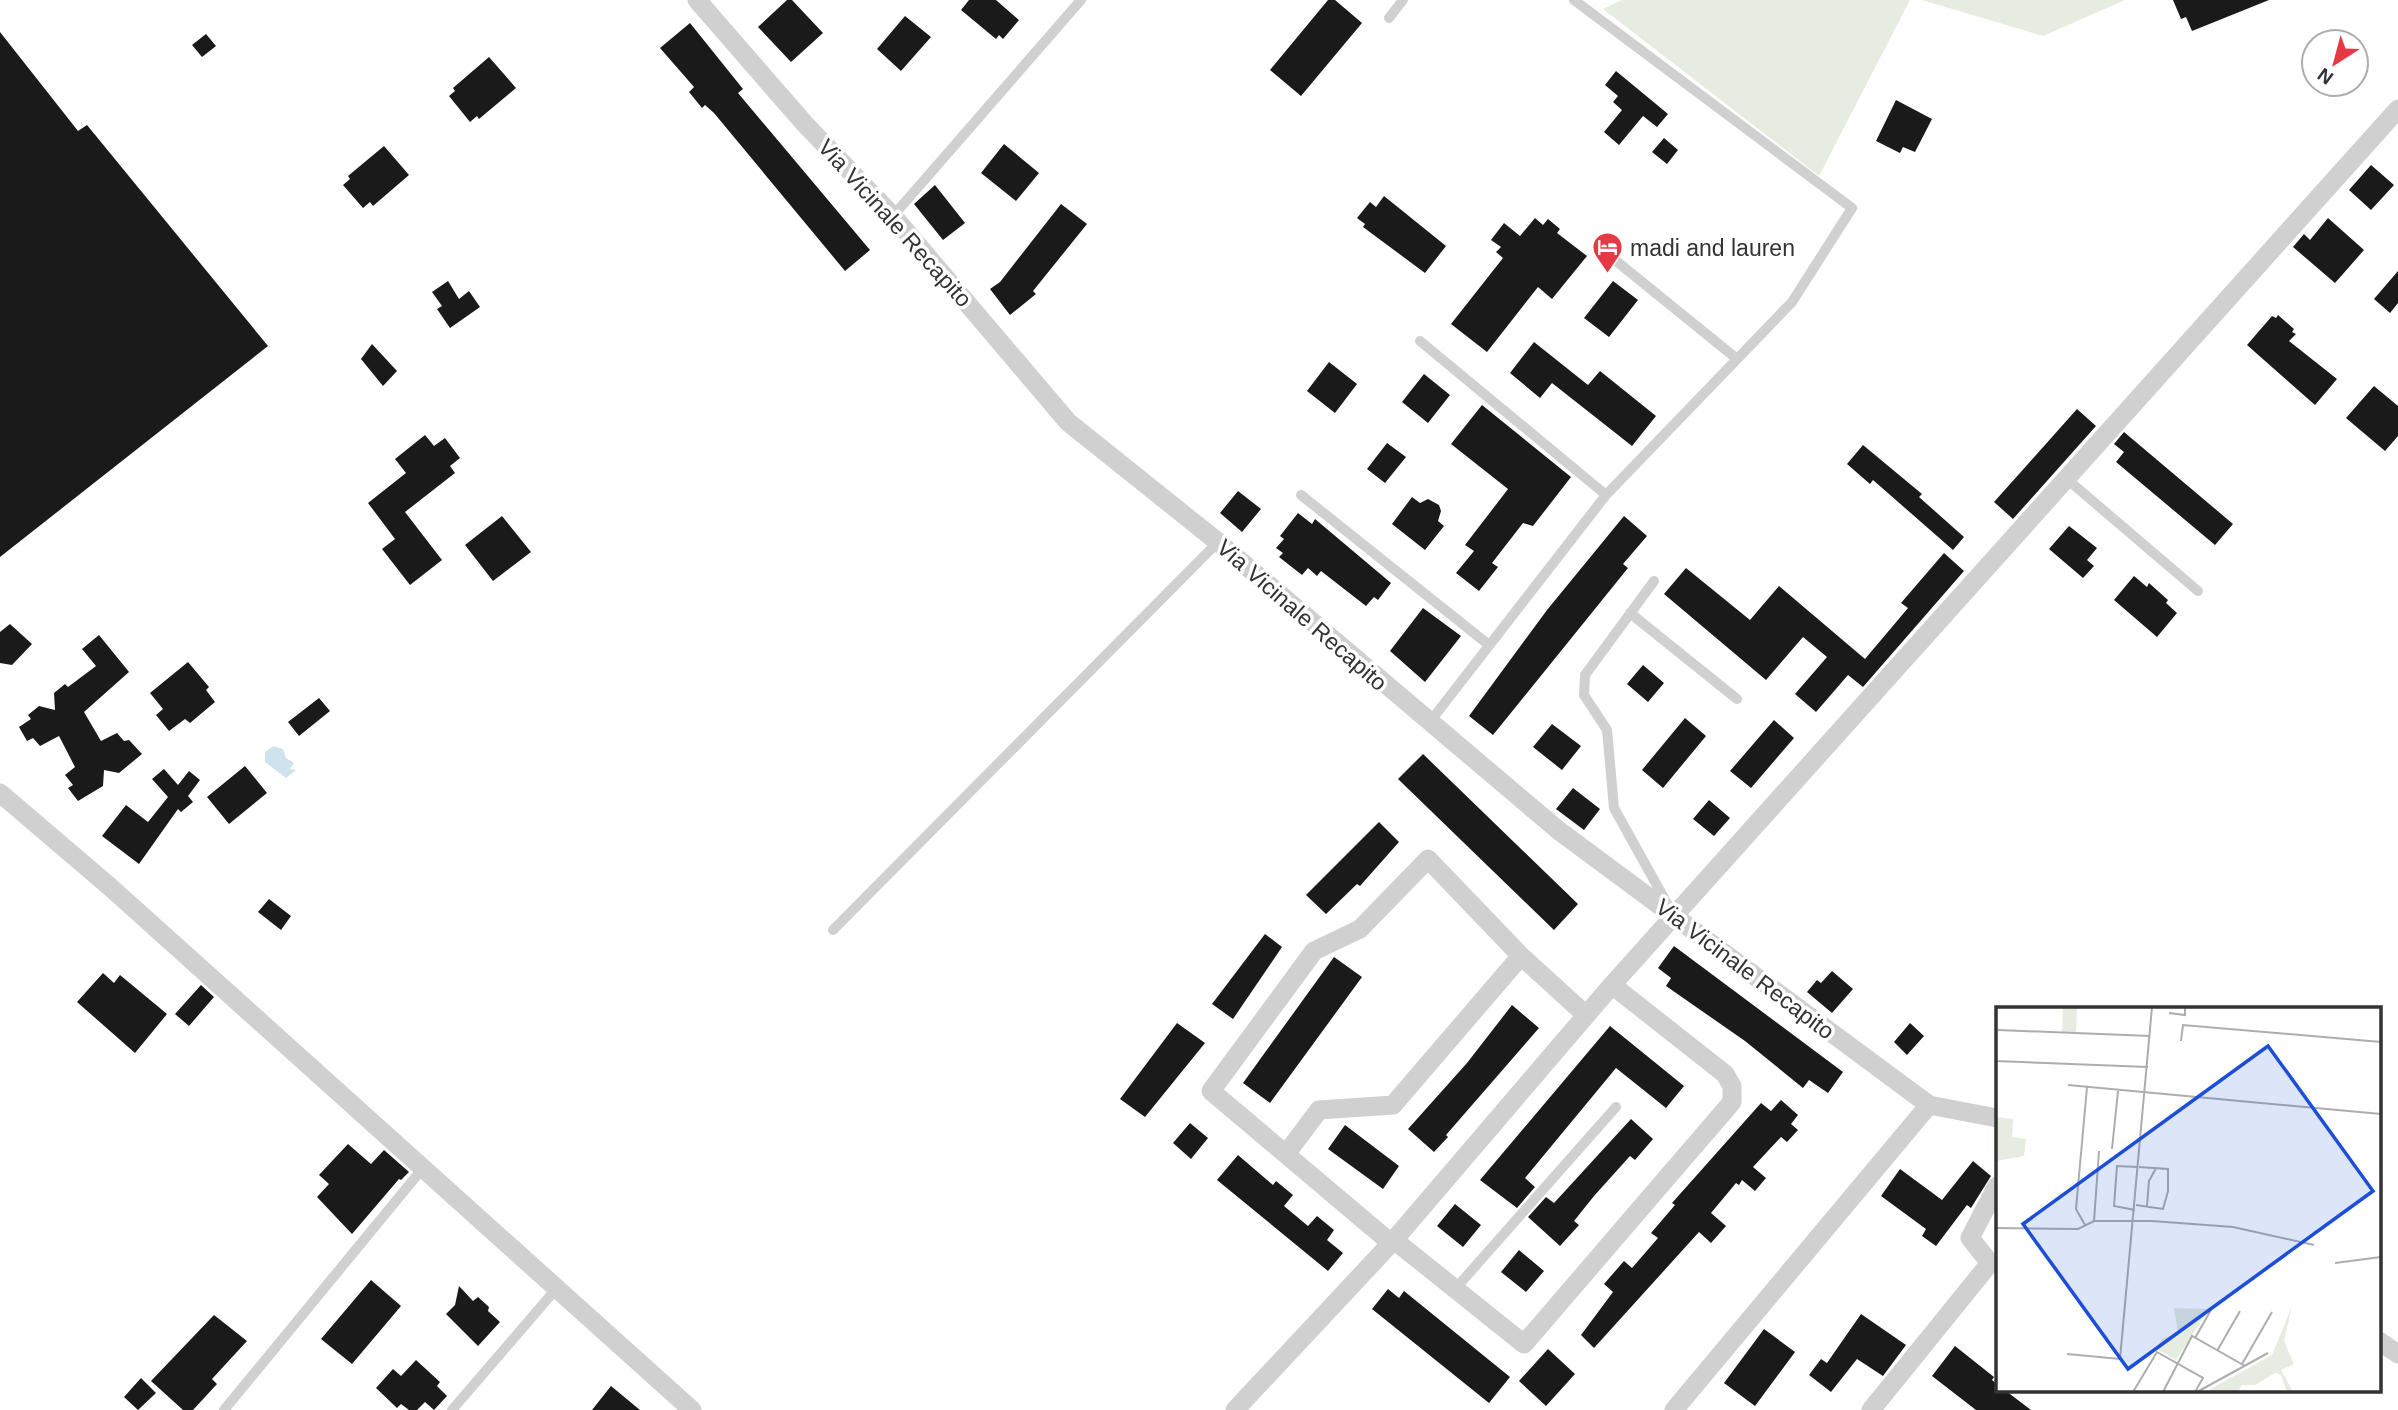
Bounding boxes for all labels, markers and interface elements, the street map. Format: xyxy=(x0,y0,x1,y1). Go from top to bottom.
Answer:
north arrow xyxy=(2300,28,2370,98)
text: N xyxy=(2314,64,2337,89)
street label: Via Vicinale Recapito xyxy=(813,134,977,312)
hotel icon: madi and lauren xyxy=(1590,231,1624,275)
place label: madi and lauren xyxy=(1630,235,1795,261)
street label: Via Vicinale Recapito xyxy=(1212,534,1392,696)
street label: Via Vicinale Recapito xyxy=(1651,893,1839,1045)
inset map xyxy=(1996,1007,2380,1392)

